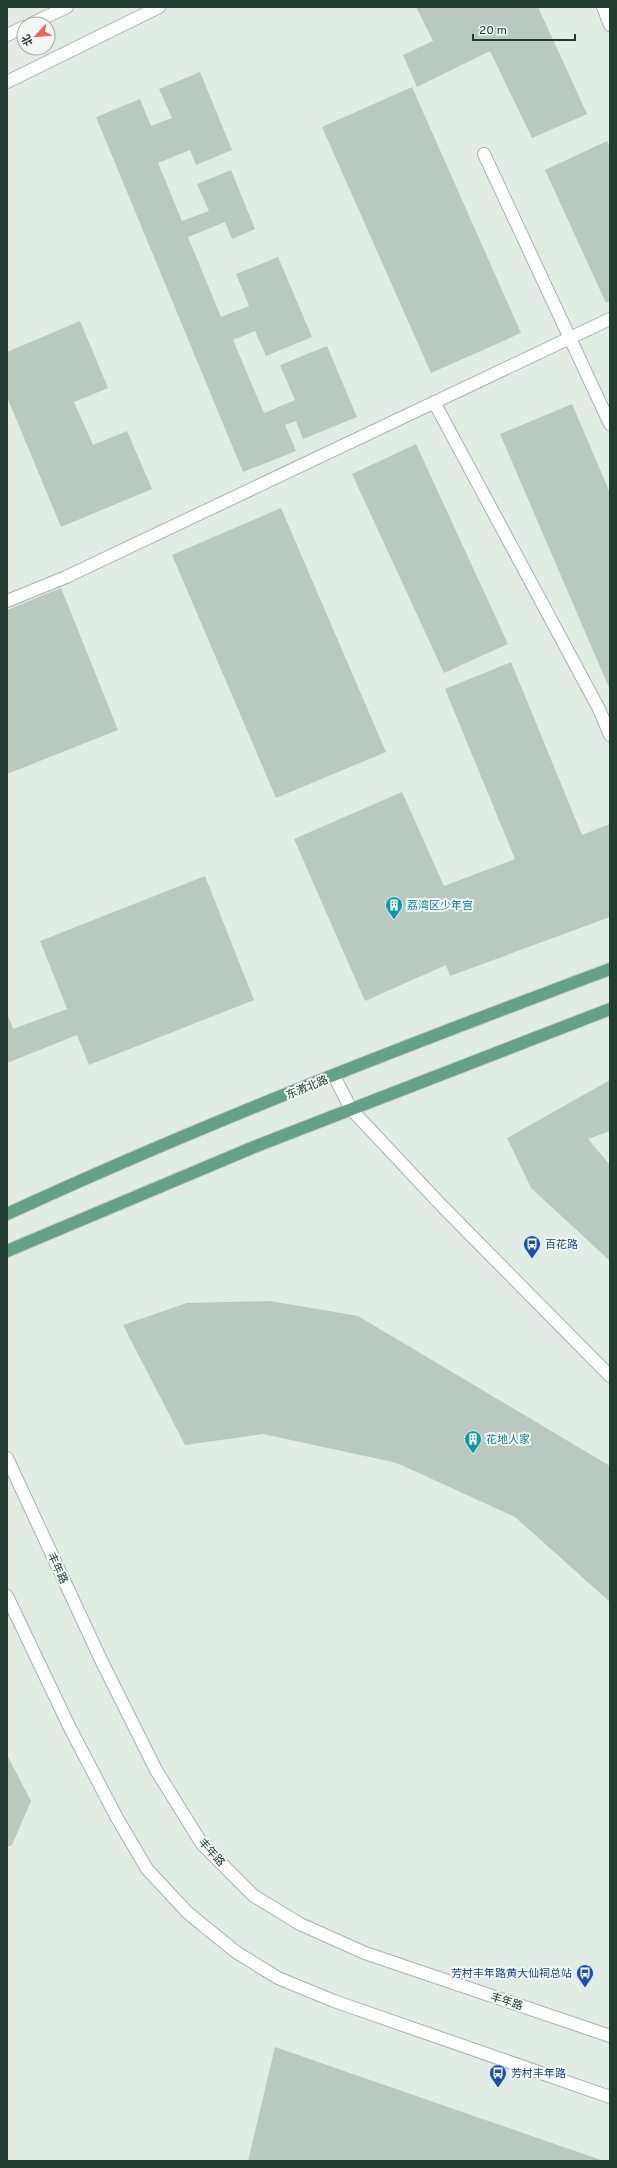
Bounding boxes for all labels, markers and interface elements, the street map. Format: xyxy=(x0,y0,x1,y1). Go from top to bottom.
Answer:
north arrow xyxy=(16,16,56,56)
scale bar xyxy=(473,16,575,42)
text: 20 m xyxy=(479,23,507,39)
text: 北 xyxy=(19,32,37,48)
building icon: 荔湾区少年宫 xyxy=(384,895,404,920)
place label: 荔湾区少年宫 xyxy=(407,899,473,913)
street label: 东漖北路 xyxy=(284,1073,330,1103)
bus stop icon: 百花路 xyxy=(522,1234,542,1259)
place label: 百花路 xyxy=(545,1238,578,1252)
building icon: 花地人家 xyxy=(463,1429,483,1454)
place label: 花地人家 xyxy=(486,1433,530,1447)
street label: 丰年路 xyxy=(44,1551,70,1586)
street label: 丰年路 xyxy=(195,1836,227,1870)
bus stop icon: 芳村丰年路黄大仙祠总站 xyxy=(575,1963,595,1988)
place label: 芳村丰年路黄大仙祠总站 xyxy=(451,1967,572,1981)
street label: 丰年路 xyxy=(489,1990,525,2014)
bus stop icon: 芳村丰年路 xyxy=(488,2063,508,2088)
place label: 芳村丰年路 xyxy=(511,2067,566,2081)

